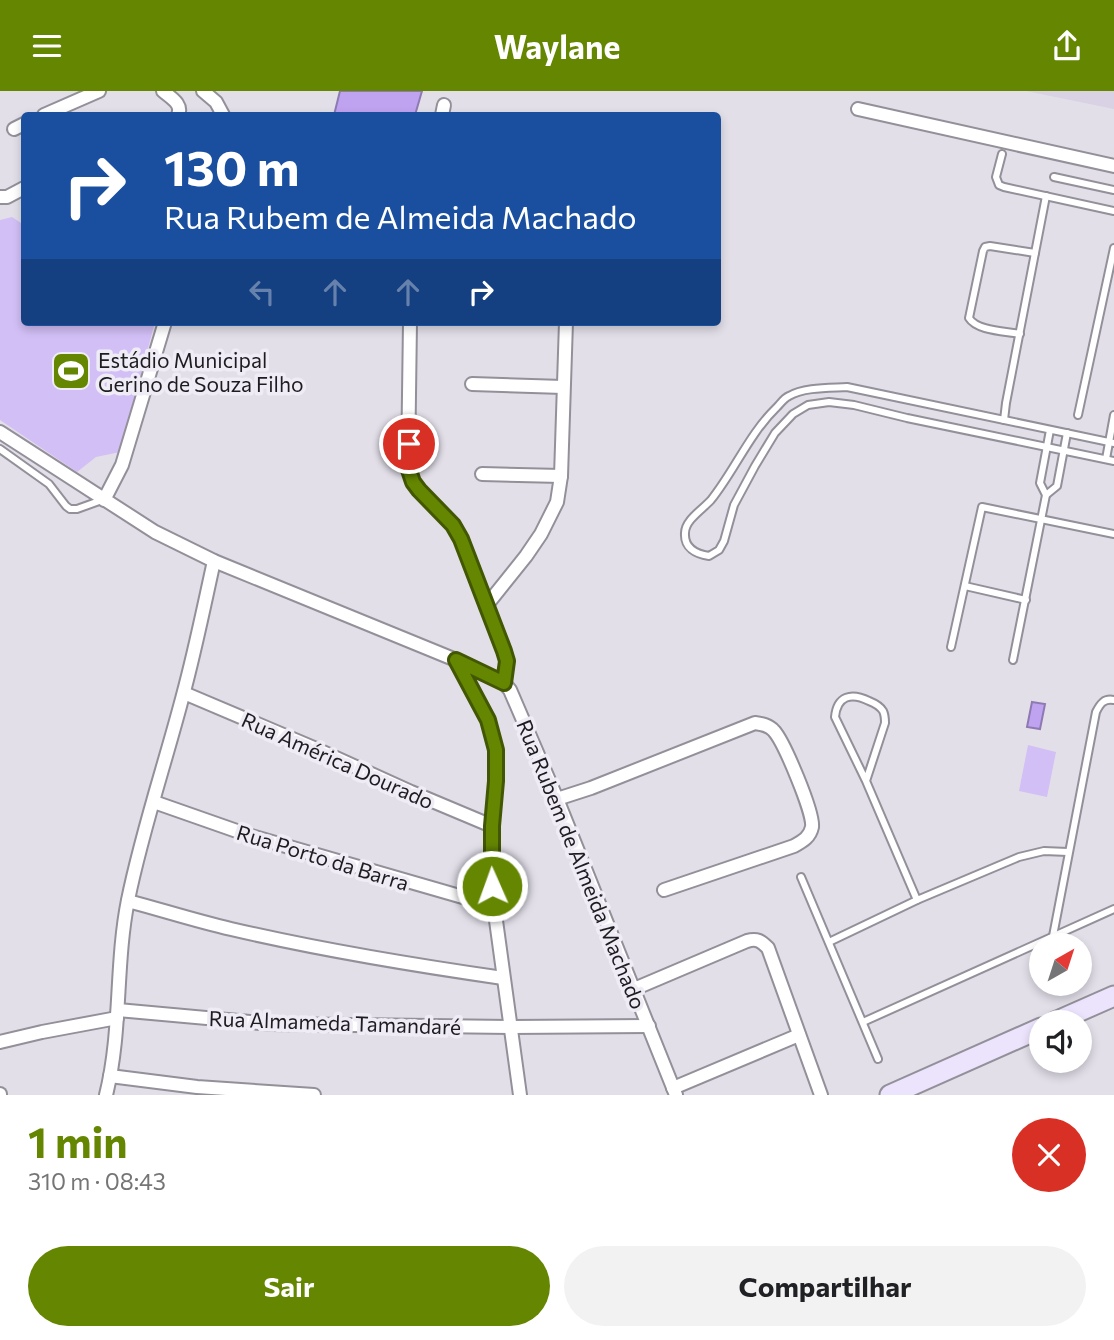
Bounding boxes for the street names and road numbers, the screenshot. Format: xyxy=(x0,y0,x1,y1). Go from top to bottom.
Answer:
street label: Rua América Dourado xyxy=(238,706,438,814)
street label: Rua Rubem de Almeida Machado xyxy=(512,716,652,1012)
street label: Rua Porto da Barra xyxy=(234,819,412,895)
street label: Rua Almameda Tamandaré xyxy=(208,1005,462,1039)

